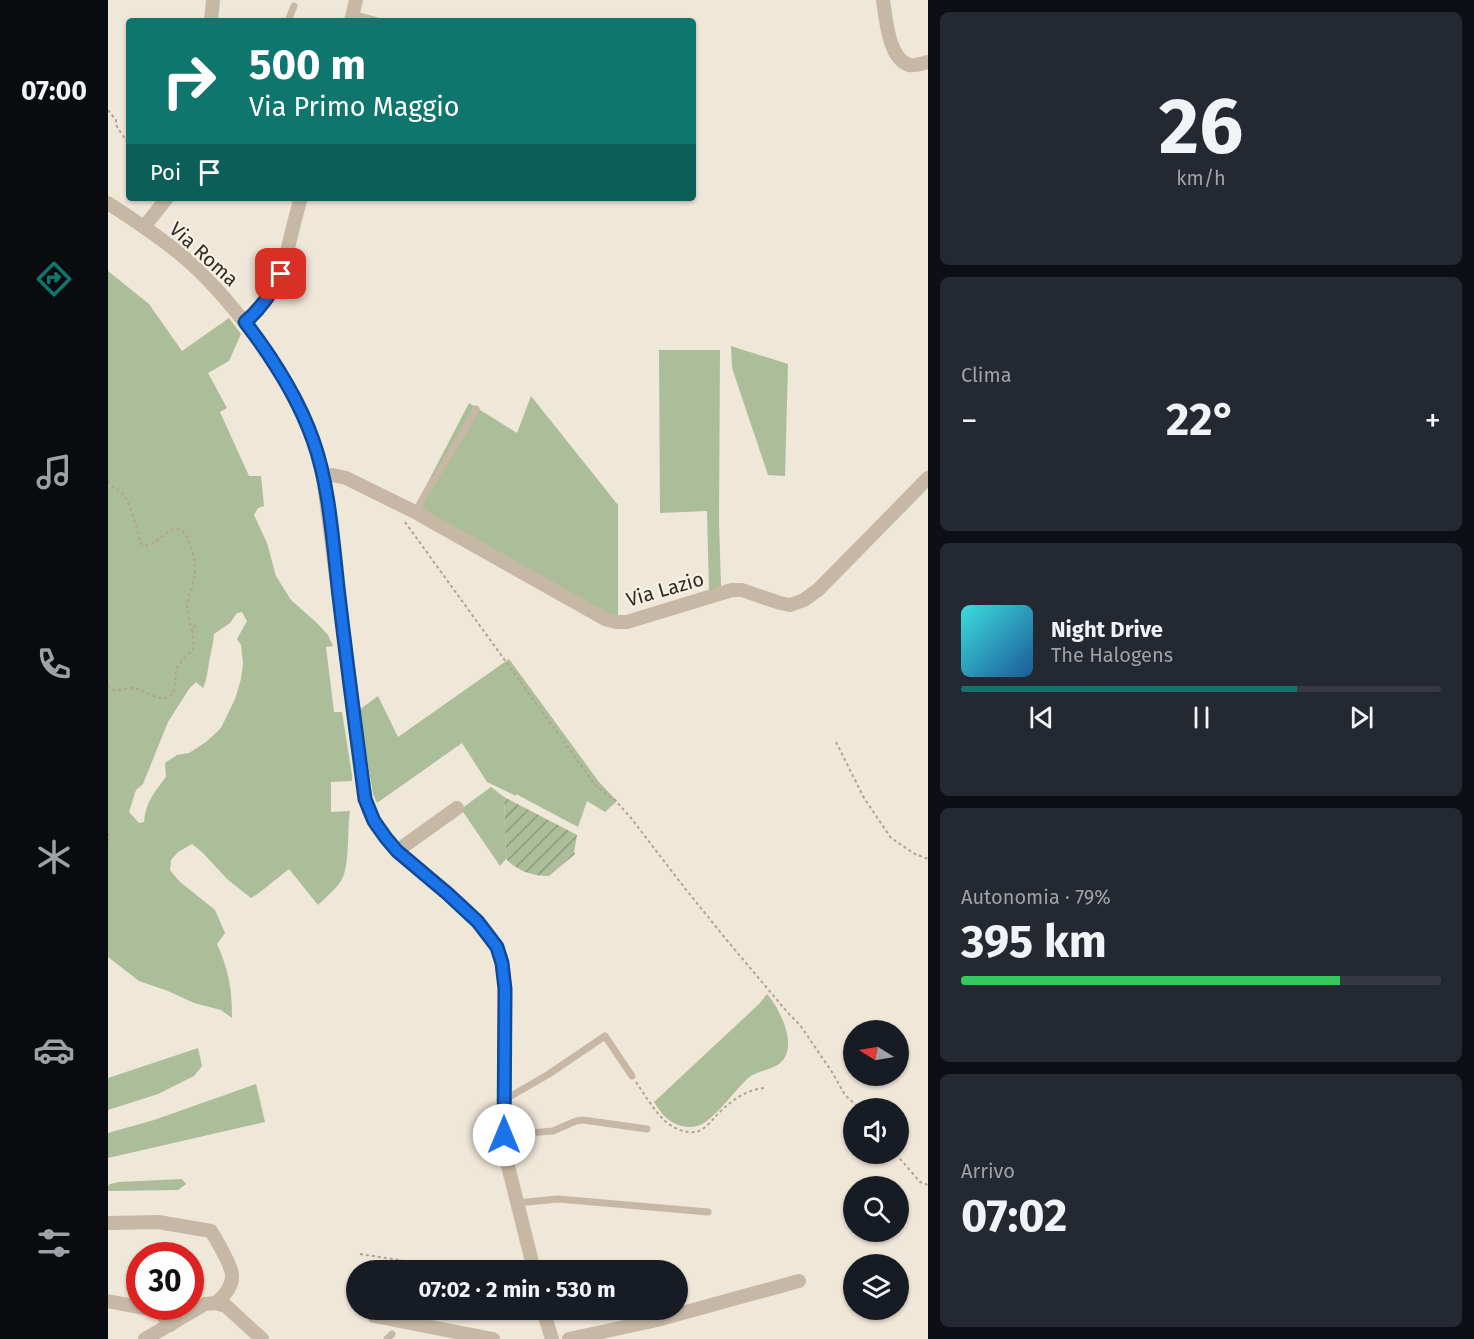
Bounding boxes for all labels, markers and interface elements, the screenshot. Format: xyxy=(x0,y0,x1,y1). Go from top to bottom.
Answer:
text: 500 m xyxy=(249,40,366,90)
icon: right xyxy=(150,42,228,120)
text: 07:00 xyxy=(21,75,87,107)
text: 26 xyxy=(1159,80,1243,174)
text: Via Primo Maggio xyxy=(249,91,460,123)
icon: arrive xyxy=(193,156,226,189)
text: Poi xyxy=(150,159,181,186)
text: km/h xyxy=(1176,166,1226,190)
street label: Via Roma xyxy=(165,217,243,291)
pin xyxy=(255,248,306,299)
icon: arrive xyxy=(264,257,297,290)
icon: directions xyxy=(33,258,75,300)
text: Clima xyxy=(961,363,1012,387)
text: 22° xyxy=(1166,393,1236,447)
text: − xyxy=(961,401,978,441)
text: + xyxy=(1425,401,1441,441)
icon: music xyxy=(33,451,75,493)
street label: Via Lazio xyxy=(623,566,707,612)
text: Night Drive xyxy=(1051,616,1163,643)
icon: phone xyxy=(33,643,75,685)
text: The Halogens xyxy=(1051,643,1173,667)
icon: previous xyxy=(1025,701,1058,734)
icon: pause xyxy=(1185,701,1218,734)
icon: next xyxy=(1345,701,1378,734)
icon: climate xyxy=(33,836,75,878)
text: Autonomia · 79% xyxy=(961,885,1111,909)
text: 395 km xyxy=(961,915,1107,969)
north arrow xyxy=(843,1020,909,1086)
map controls xyxy=(843,1020,909,1320)
icon: car xyxy=(33,1029,75,1071)
button: sound xyxy=(843,1098,909,1164)
position arrow xyxy=(472,1103,536,1167)
text: Arrivo xyxy=(961,1159,1015,1183)
button: search xyxy=(843,1176,909,1242)
text: 07:02 xyxy=(961,1189,1067,1243)
icon: filters xyxy=(33,1222,75,1264)
speed limit sign: 30 xyxy=(126,1242,204,1320)
button: layers xyxy=(843,1254,909,1320)
text: 07:02 · 2 min · 530 m xyxy=(418,1276,616,1303)

